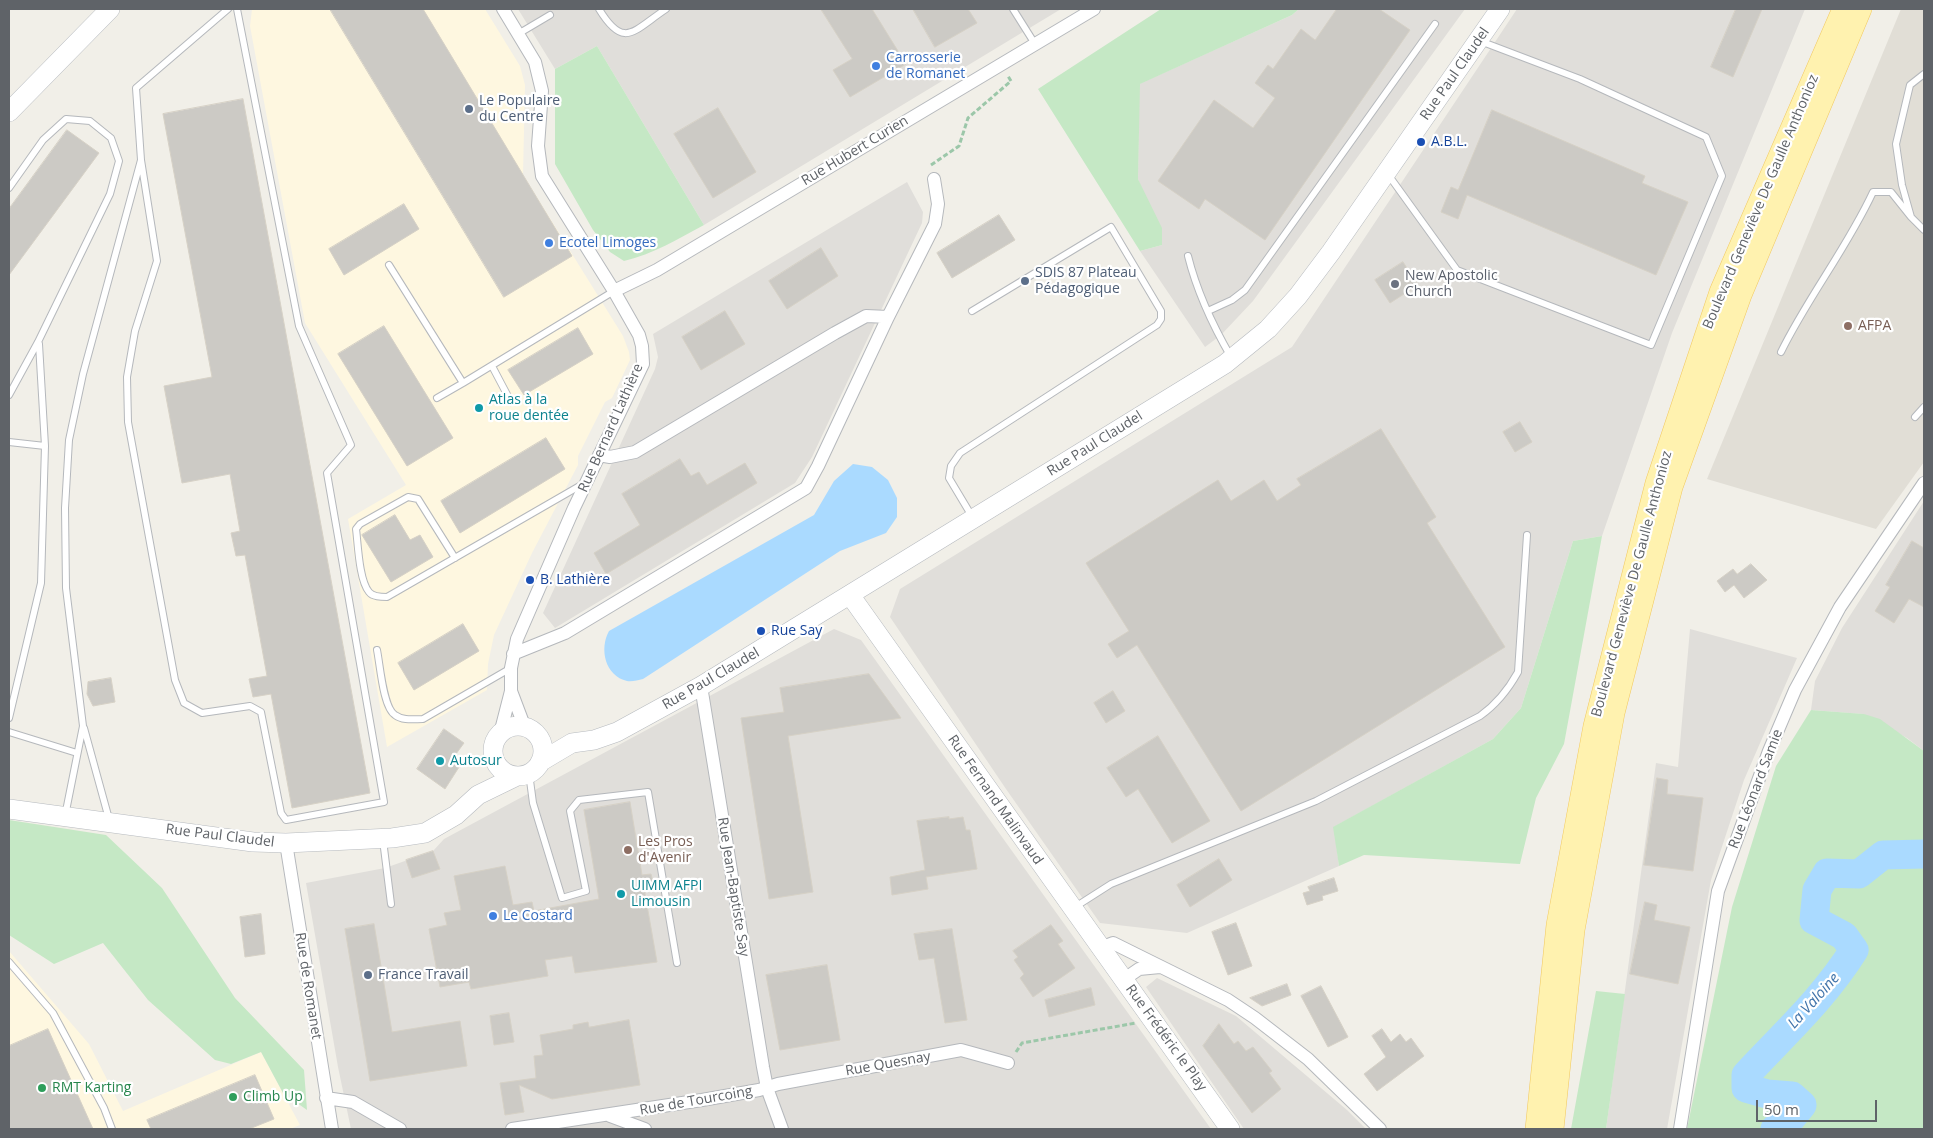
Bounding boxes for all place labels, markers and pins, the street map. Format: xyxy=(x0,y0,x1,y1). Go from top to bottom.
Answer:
place label: Carrosserie de Romanet xyxy=(886,50,965,82)
marker: Carrosserie de Romanet xyxy=(870,60,882,72)
place label: Le Populaire du Centre xyxy=(479,93,560,125)
marker: Le Populaire du Centre xyxy=(463,103,475,115)
place label: A.B.L. xyxy=(1431,134,1467,150)
marker: A.B.L. xyxy=(1415,136,1427,148)
place label: Ecotel Limoges xyxy=(559,235,656,251)
marker: Ecotel Limoges xyxy=(543,237,555,249)
place label: SDIS 87 Plateau Pédagogique xyxy=(1035,265,1137,298)
place label: New Apostolic Church xyxy=(1405,268,1498,300)
marker: SDIS 87 Plateau Pédagogique xyxy=(1019,275,1031,287)
marker: New Apostolic Church xyxy=(1389,278,1401,290)
place label: AFPA xyxy=(1858,318,1891,334)
marker: AFPA xyxy=(1842,320,1854,332)
place label: Atlas à la roue dentée xyxy=(489,392,569,424)
marker: Atlas à la roue dentée xyxy=(473,402,485,414)
place label: B. Lathière xyxy=(540,572,610,588)
marker: B. Lathière xyxy=(524,574,536,586)
place label: Rue Say xyxy=(771,623,822,639)
marker: Rue Say xyxy=(755,625,767,637)
place label: Autosur xyxy=(450,753,502,769)
marker: Autosur xyxy=(434,755,446,767)
place label: Les Pros d'Avenir xyxy=(638,834,693,866)
marker: Les Pros d'Avenir xyxy=(622,844,634,856)
place label: UIMM AFPI Limousin xyxy=(631,878,702,910)
marker: UIMM AFPI Limousin xyxy=(615,888,627,900)
place label: Le Costard xyxy=(503,908,573,924)
marker: Le Costard xyxy=(487,910,499,922)
place label: France Travail xyxy=(378,967,469,983)
marker: France Travail xyxy=(362,969,374,981)
place label: RMT Karting xyxy=(52,1080,131,1096)
marker: RMT Karting xyxy=(36,1082,48,1094)
place label: Climb Up xyxy=(243,1089,303,1105)
marker: Climb Up xyxy=(227,1091,239,1103)

